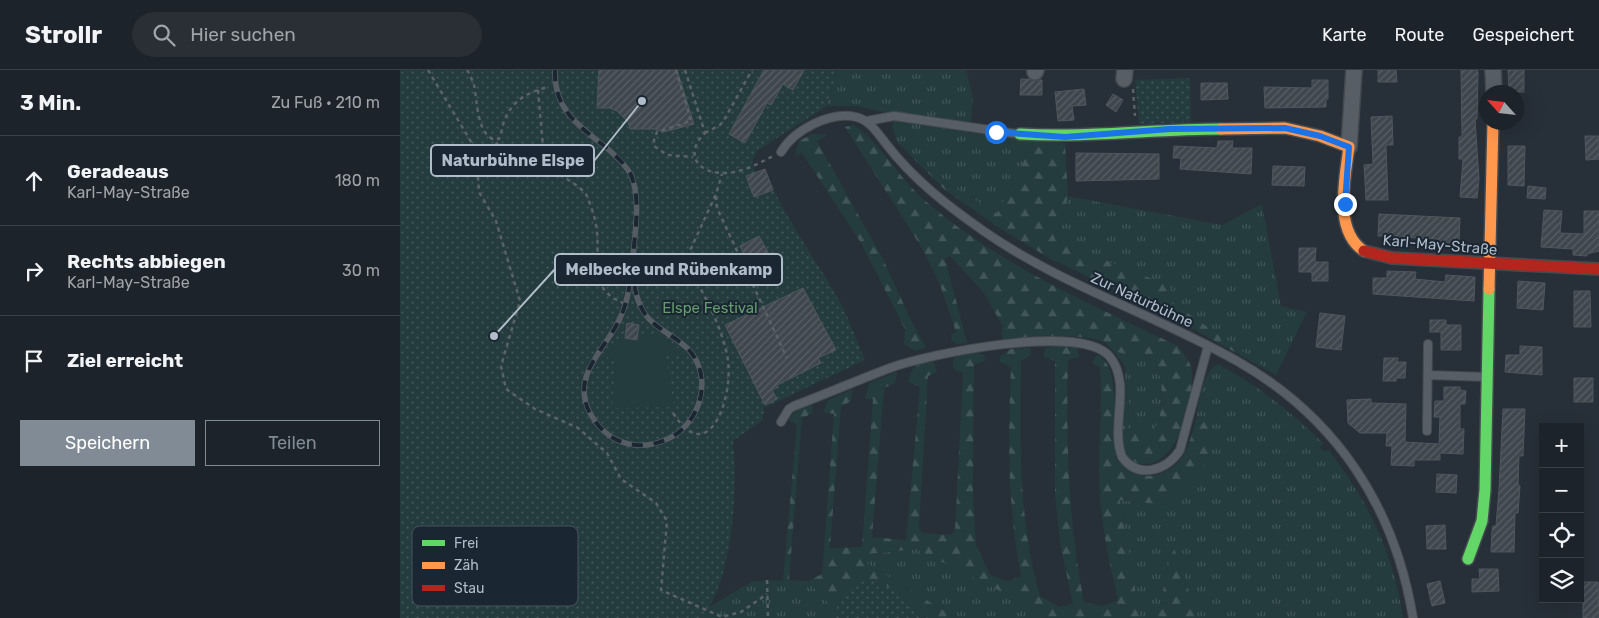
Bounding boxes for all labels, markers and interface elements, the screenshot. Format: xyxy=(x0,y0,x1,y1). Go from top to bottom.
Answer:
search box xyxy=(132,12,482,57)
text: Strollr xyxy=(25,21,102,49)
icon: search xyxy=(150,21,178,49)
text: Hier suchen xyxy=(190,23,296,46)
text: Karte xyxy=(1322,24,1366,46)
text: Route xyxy=(1394,24,1444,46)
text: Gespeichert xyxy=(1472,24,1574,46)
north arrow xyxy=(1479,85,1524,130)
text: 3 Min. xyxy=(20,90,81,115)
text: Zu Fuß · 210 m xyxy=(271,93,380,112)
route start xyxy=(985,121,1008,144)
callout: Naturbühne Elspe xyxy=(431,145,594,176)
text: Naturbühne Elspe xyxy=(441,151,585,170)
text: Geradeaus xyxy=(67,160,169,183)
icon: ahead xyxy=(20,167,48,195)
text: 180 m xyxy=(335,171,380,190)
text: Karl-May-Straße xyxy=(67,183,190,202)
route end xyxy=(1334,193,1357,216)
street label: Karl-May-Straße xyxy=(1382,231,1498,259)
text: Rechts abbiegen xyxy=(67,250,226,273)
callout: Melbecke und Rübenkamp xyxy=(555,254,782,285)
icon: right xyxy=(20,257,48,285)
text: Melbecke und Rübenkamp xyxy=(566,260,772,279)
text: 30 m xyxy=(342,261,380,280)
street label: Zur Naturbühne xyxy=(1088,268,1196,332)
text: Karl-May-Straße xyxy=(67,273,190,292)
park label: Elspe Festival xyxy=(662,299,758,317)
icon: arrive xyxy=(20,347,48,375)
text: Ziel erreicht xyxy=(67,349,183,372)
button: Speichern xyxy=(20,420,195,466)
button: Teilen xyxy=(205,420,380,466)
map controls xyxy=(1539,423,1584,603)
button: + xyxy=(1539,423,1584,468)
button: − xyxy=(1539,468,1584,513)
button: locate xyxy=(1539,513,1584,558)
legend xyxy=(412,526,578,606)
text: Frei xyxy=(454,535,478,552)
text: Zäh xyxy=(454,557,479,574)
button: layers xyxy=(1539,558,1584,603)
text: Stau xyxy=(454,580,484,597)

